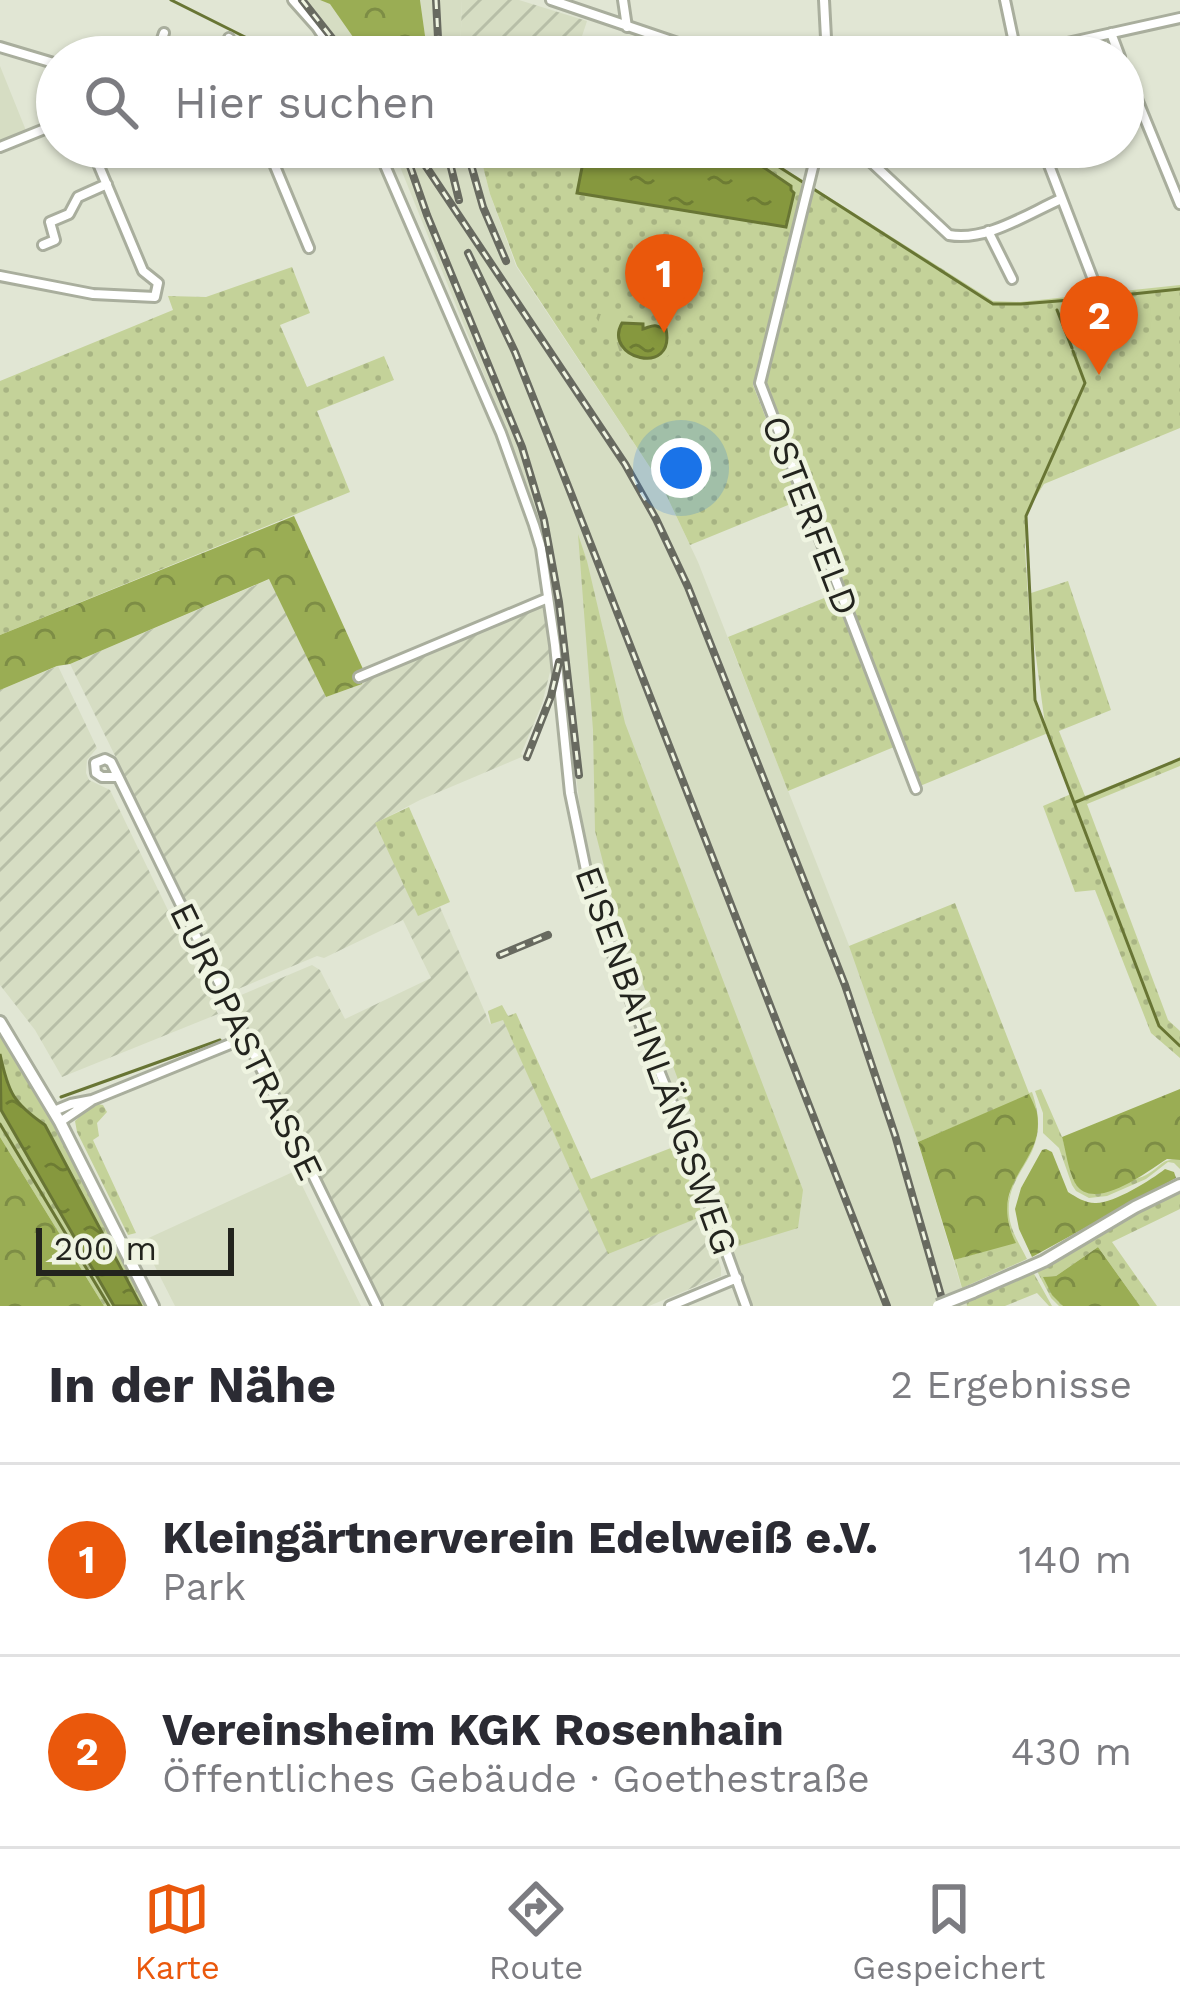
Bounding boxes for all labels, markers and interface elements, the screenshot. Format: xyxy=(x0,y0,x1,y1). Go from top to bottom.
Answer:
search box xyxy=(36,36,1144,168)
icon: search xyxy=(78,69,144,135)
text: Hier suchen xyxy=(174,76,436,129)
pin: 1 xyxy=(625,234,703,333)
pin: 2 xyxy=(1060,276,1138,375)
street label: OSTERFELD xyxy=(753,410,867,621)
your location xyxy=(651,438,711,498)
street label: EISENBAHNLÄNGSWEG xyxy=(566,861,746,1260)
street label: EUROPASTRASSE xyxy=(161,896,331,1187)
scale bar xyxy=(36,1222,234,1275)
text: 200 m xyxy=(54,1229,157,1268)
text: In der Nähe xyxy=(48,1355,336,1414)
text: 2 Ergebnisse xyxy=(890,1362,1132,1407)
text: Kleingärtnerverein Edelweiß e.V. xyxy=(162,1511,878,1564)
text: 1 xyxy=(79,1537,95,1582)
text: 140 m xyxy=(1018,1537,1132,1582)
text: Park xyxy=(162,1564,246,1609)
text: Vereinsheim KGK Rosenhain xyxy=(162,1703,784,1756)
text: 2 xyxy=(75,1729,99,1774)
text: 430 m xyxy=(1011,1729,1132,1774)
text: Öffentliches Gebäude · Goethestraße xyxy=(162,1756,870,1801)
tab: Karte xyxy=(135,1876,220,1987)
tab: Route xyxy=(489,1876,583,1987)
tab: Gespeichert xyxy=(852,1876,1045,1987)

